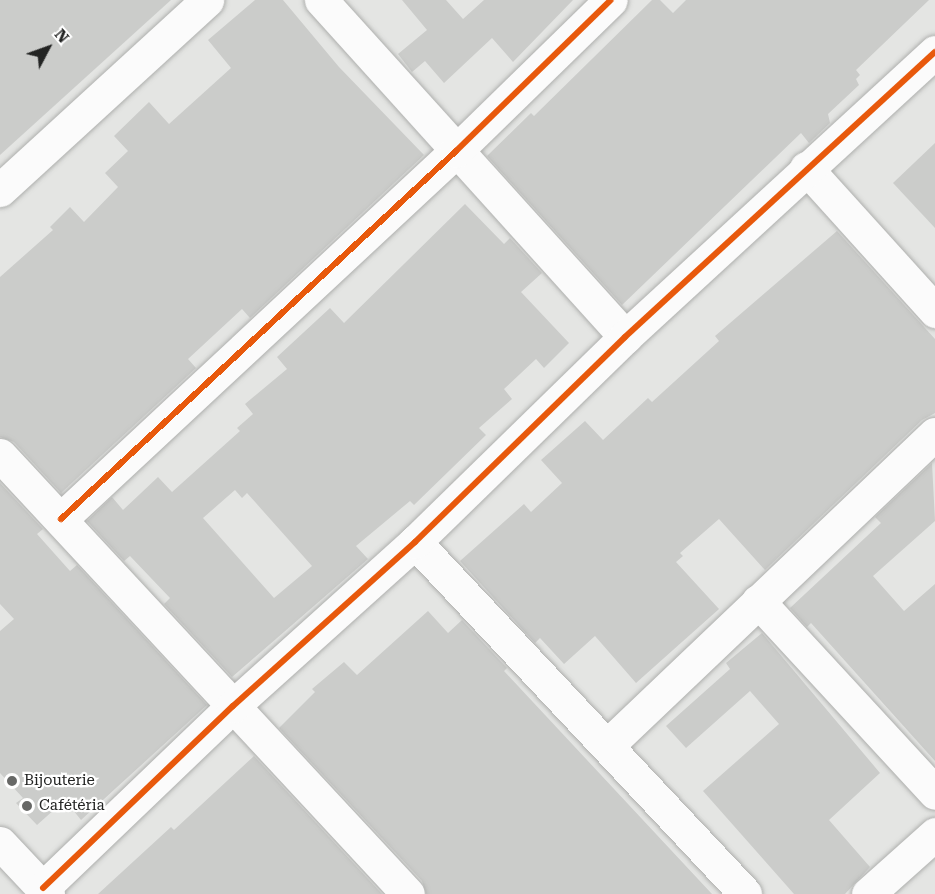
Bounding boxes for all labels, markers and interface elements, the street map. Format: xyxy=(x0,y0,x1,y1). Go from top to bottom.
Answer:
north arrow xyxy=(18,18,78,78)
text: N xyxy=(51,25,73,47)
place label: Bijouterie xyxy=(24,772,95,790)
marker: Bijouterie xyxy=(5,774,19,788)
place label: Cafétéria xyxy=(39,797,105,815)
marker: Cafétéria xyxy=(20,799,34,813)

